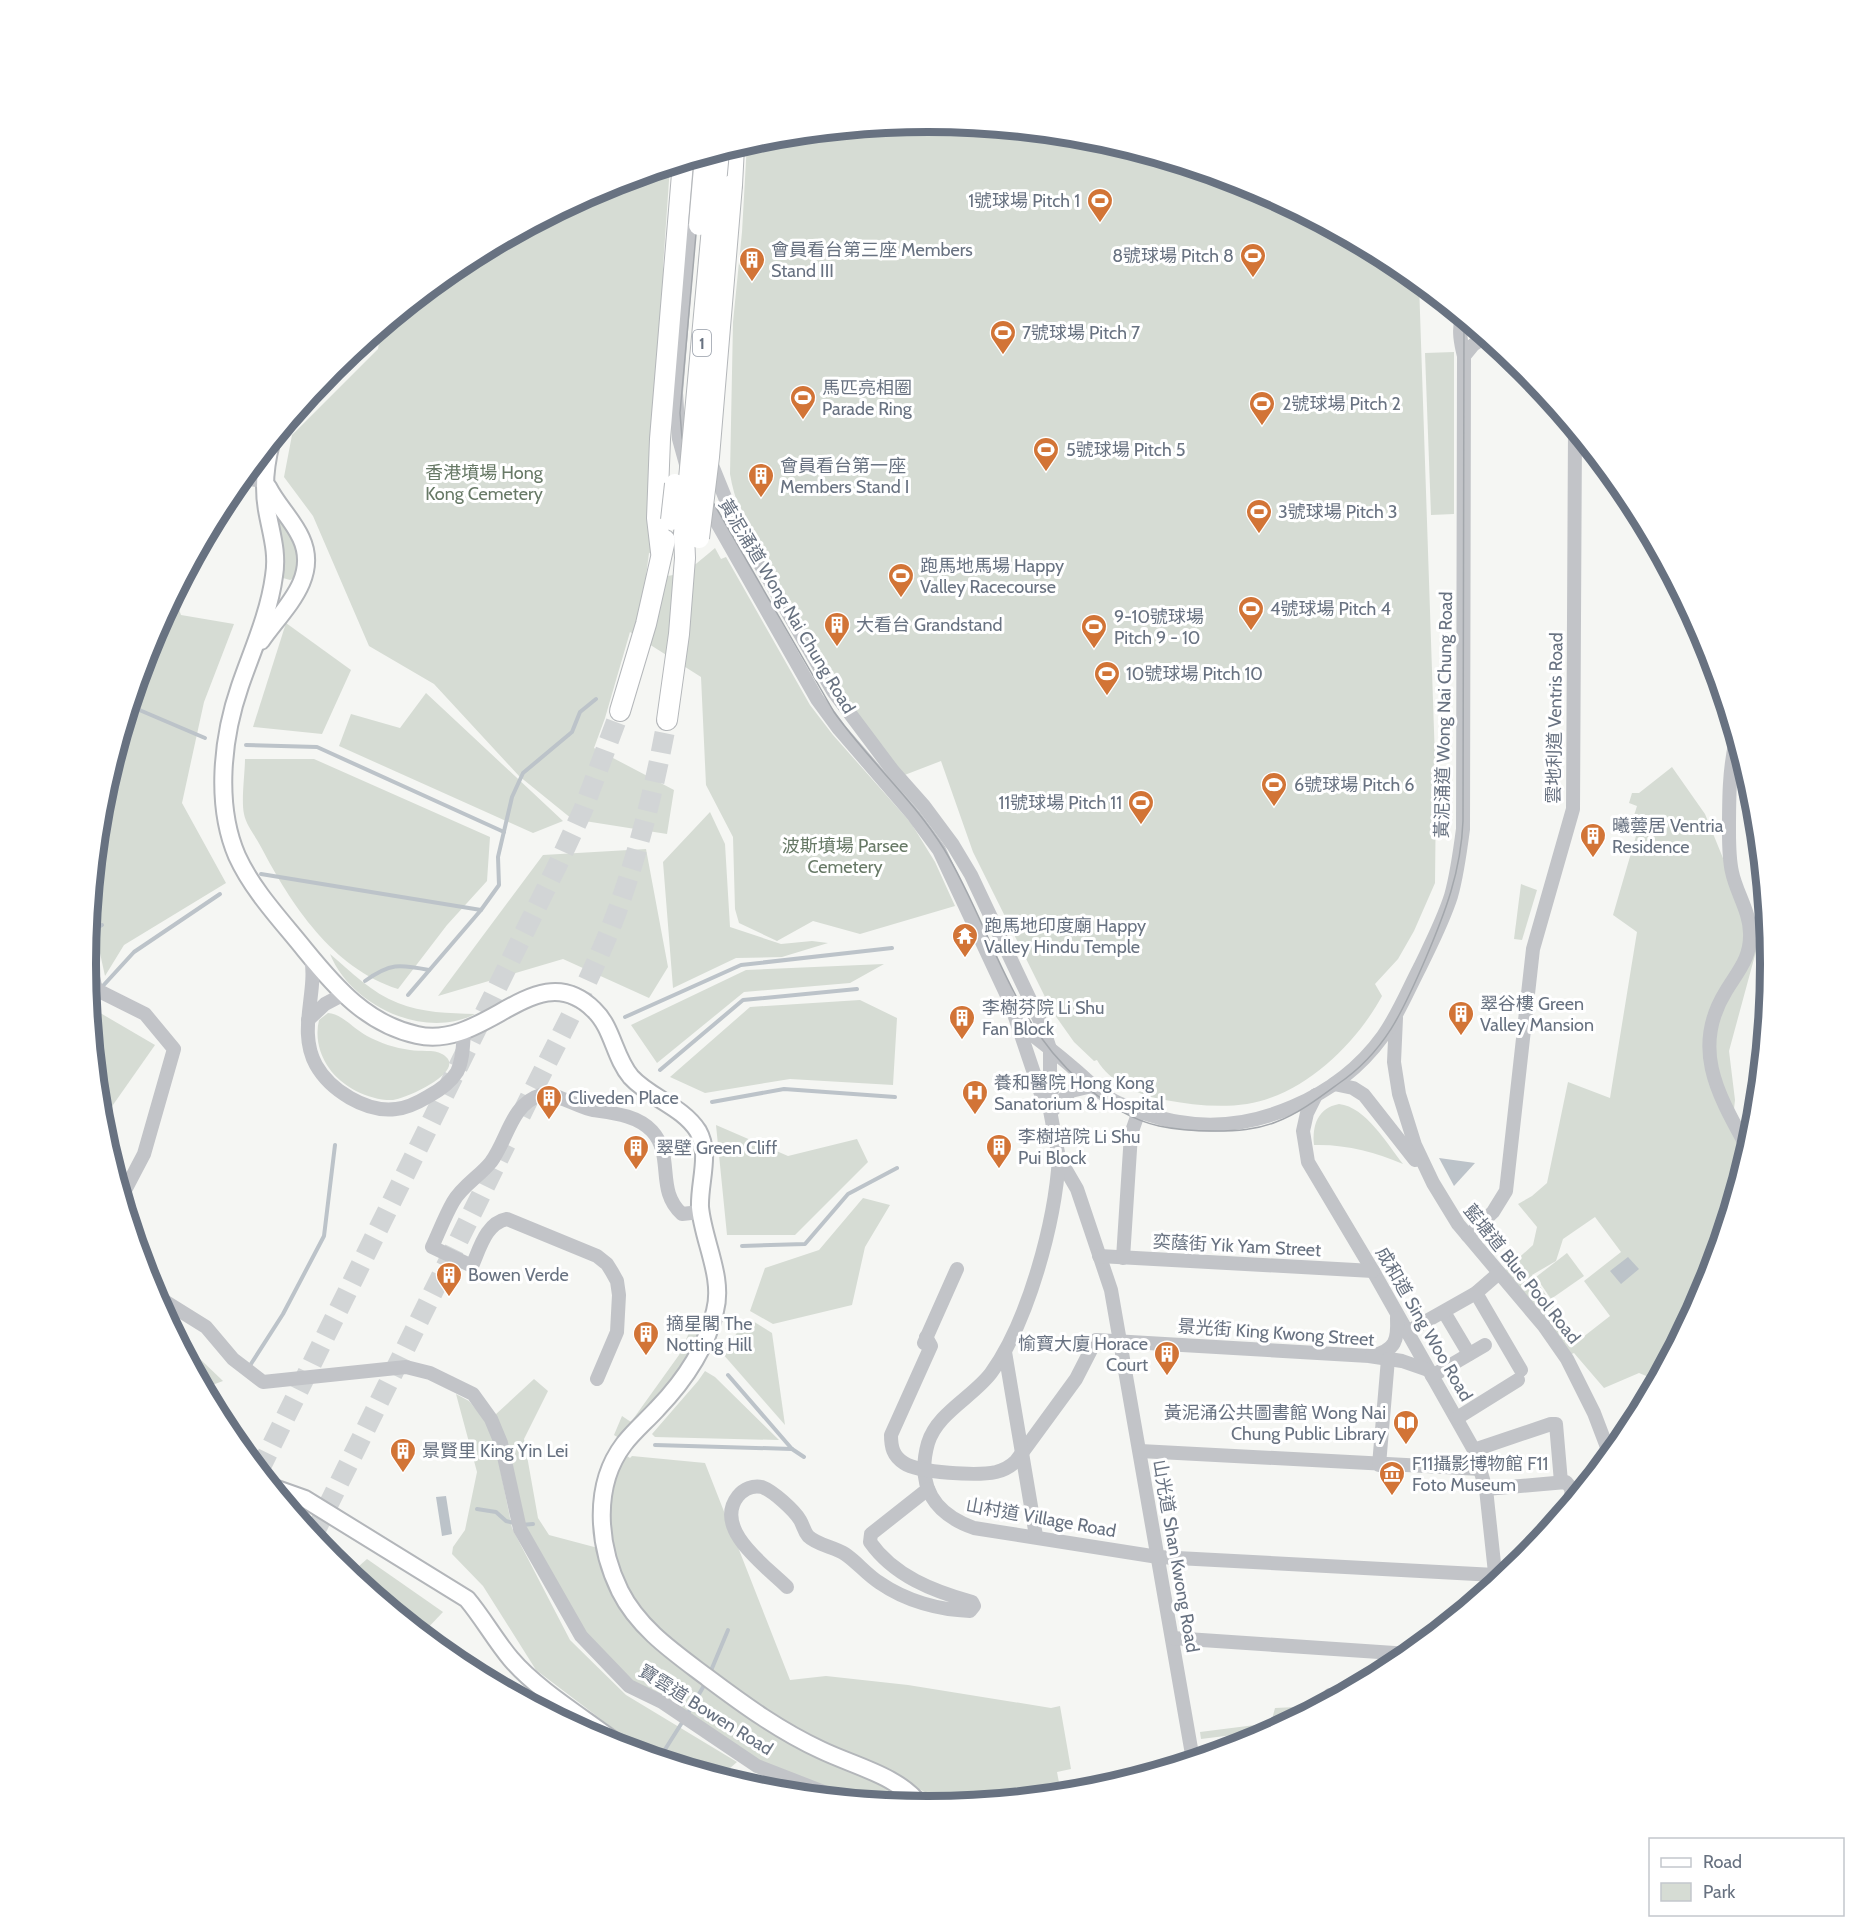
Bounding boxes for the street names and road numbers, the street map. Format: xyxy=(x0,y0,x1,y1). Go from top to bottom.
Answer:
road number: 1 xyxy=(693,330,711,356)
street label: 黃泥涌道 Wong Nai Chung Road xyxy=(714,495,860,717)
street label: 黃泥涌道 Wong Nai Chung Road xyxy=(1431,591,1457,839)
street label: 雲地利道 Ventris Road xyxy=(1543,632,1567,804)
street label: 藍塘道 Blue Pool Road xyxy=(1459,1200,1585,1348)
street label: 奕蔭街 Yik Yam Street xyxy=(1152,1231,1322,1261)
street label: 成和道 Sing Woo Road xyxy=(1371,1243,1477,1405)
street label: 景光街 King Kwong Street xyxy=(1177,1315,1375,1351)
street label: 山光道 Shan Kwong Road xyxy=(1148,1458,1204,1654)
street label: 山村道 Village Road xyxy=(964,1494,1118,1542)
street label: 寶雲道 Bowen Road xyxy=(635,1660,777,1760)

